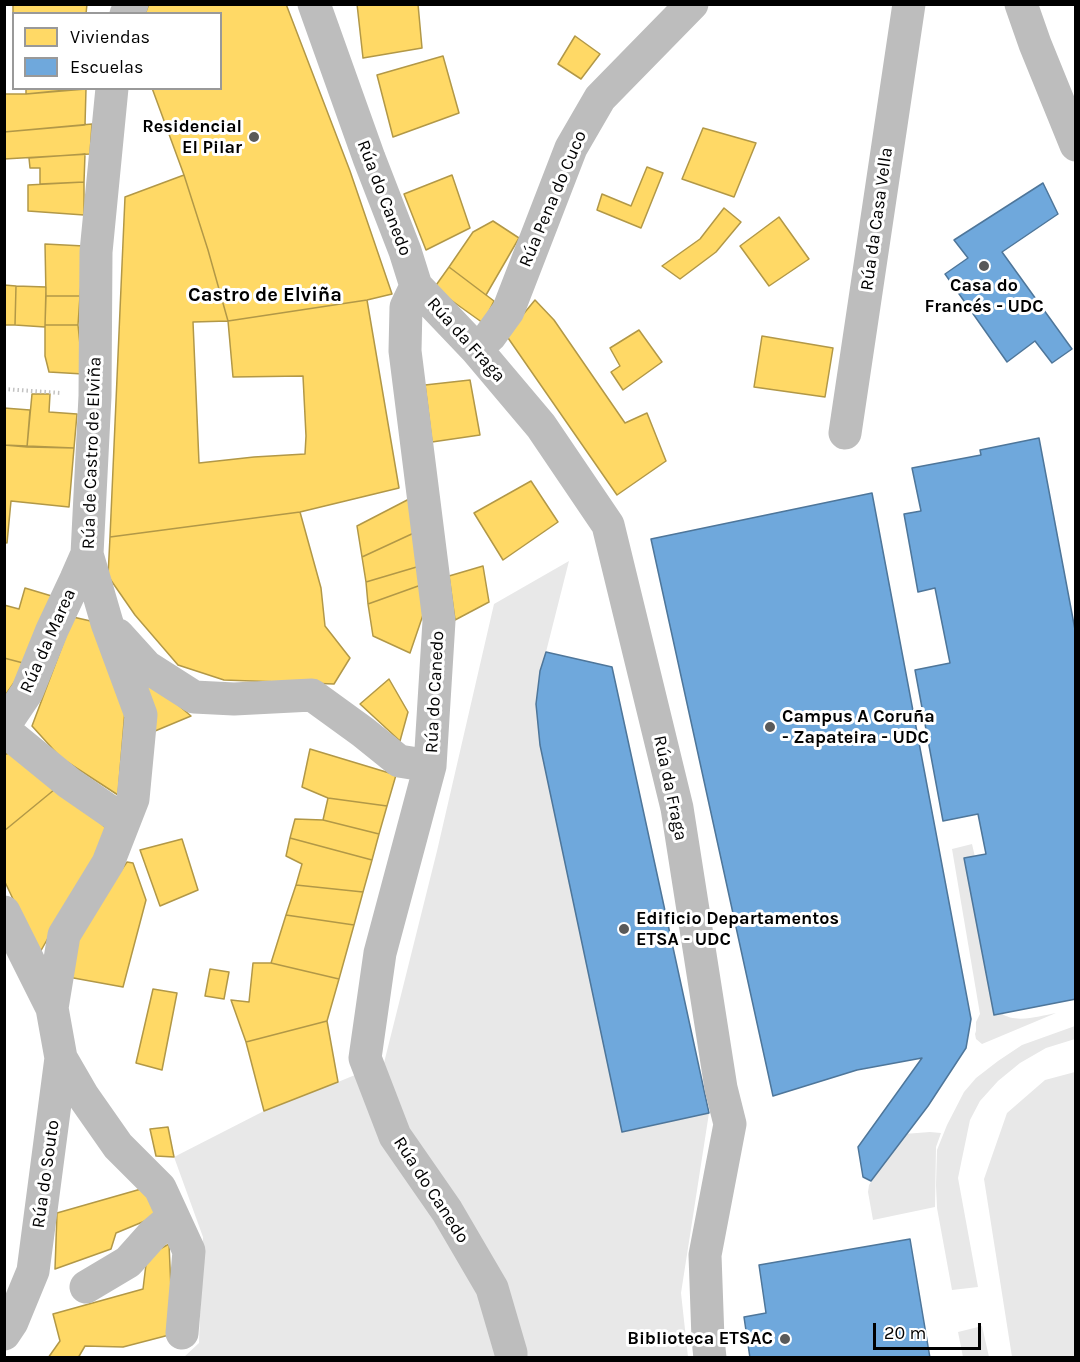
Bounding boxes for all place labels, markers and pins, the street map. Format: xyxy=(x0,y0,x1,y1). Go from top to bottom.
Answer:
place label: Residencial El Pilar xyxy=(142,116,242,158)
marker: Residencial El Pilar xyxy=(247,130,261,144)
marker: Casa do Francés - UDC xyxy=(977,259,991,273)
place label: Casa do Francés - UDC xyxy=(924,275,1044,318)
place label: Campus A Coruña - Zapateira - UDC xyxy=(782,706,935,748)
marker: Campus A Coruña - Zapateira - UDC xyxy=(763,720,777,734)
place label: Edificio Departamentos ETSA - UDC xyxy=(636,908,839,950)
marker: Edificio Departamentos ETSA - UDC xyxy=(617,922,631,936)
place label: Biblioteca ETSAC xyxy=(627,1328,773,1350)
marker: Biblioteca ETSAC xyxy=(778,1332,792,1346)

